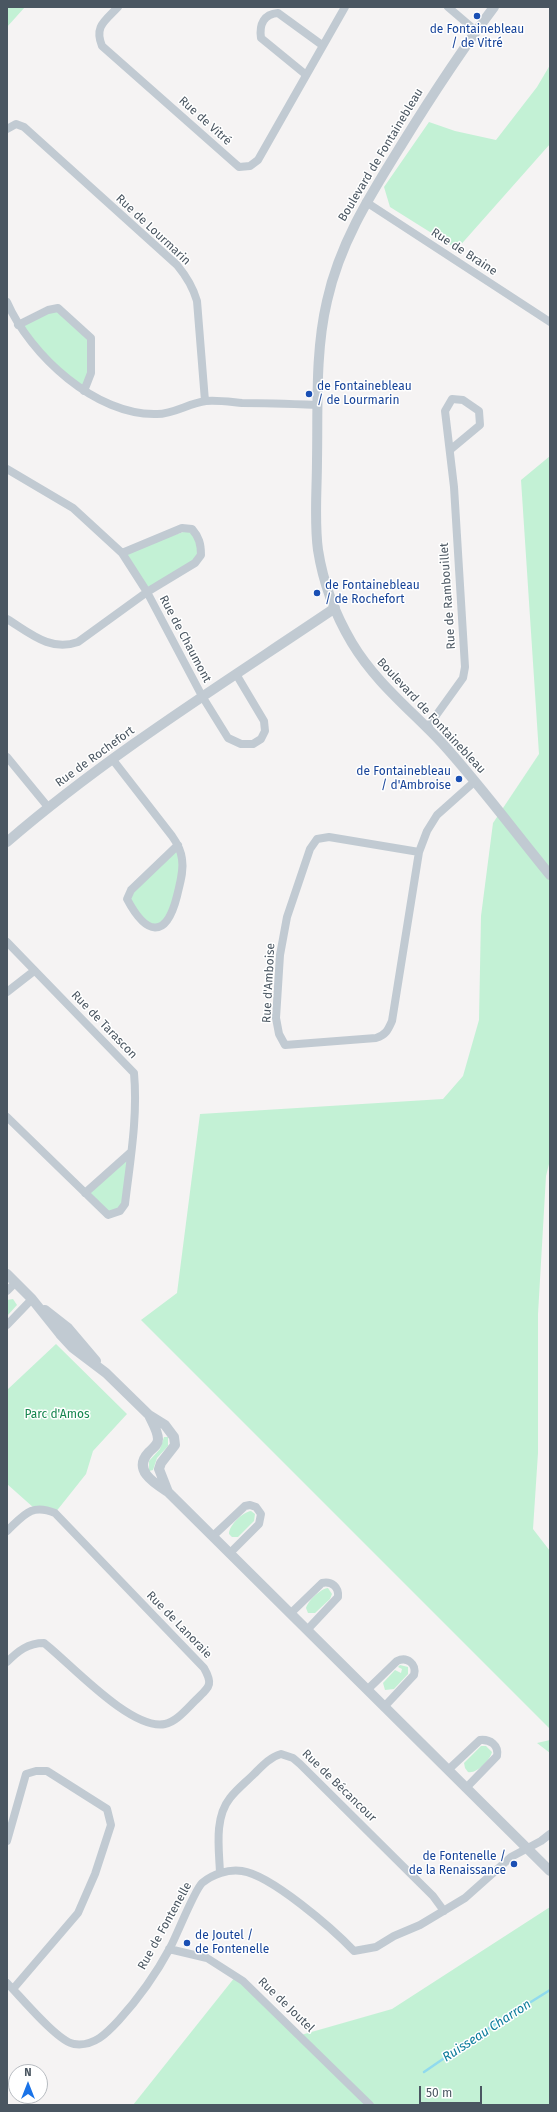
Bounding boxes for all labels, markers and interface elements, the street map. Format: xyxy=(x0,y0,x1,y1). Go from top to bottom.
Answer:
marker: de Fontainebleau / de Vitré xyxy=(472,11,482,21)
place label: de Fontainebleau / de Vitré xyxy=(430,23,524,51)
street label: Boulevard de Fontainebleau xyxy=(335,86,427,224)
street label: Rue de Vitré xyxy=(176,94,234,148)
street label: Rue de Lourmarin xyxy=(113,192,193,268)
street label: Rue de Braine xyxy=(428,225,500,279)
place label: de Fontainebleau / de Lourmarin xyxy=(317,380,412,408)
marker: de Fontainebleau / de Lourmarin xyxy=(304,389,314,399)
street label: Rue de Rambouillet xyxy=(437,542,459,650)
place label: de Fontainebleau / de Rochefort xyxy=(325,579,420,607)
marker: de Fontainebleau / de Rochefort xyxy=(312,588,322,598)
street label: Rue de Chaumont xyxy=(156,593,214,685)
street label: Boulevard de Fontainebleau xyxy=(374,655,488,777)
street label: Rue de Rochefort xyxy=(53,724,137,790)
place label: de Fontainebleau / d'Ambroise xyxy=(356,765,451,793)
marker: de Fontainebleau / d'Ambroise xyxy=(454,774,464,784)
street label: Rue d'Amboise xyxy=(260,943,278,1023)
street label: Rue de Tarascon xyxy=(68,988,140,1062)
park label: Parc d'Amos xyxy=(24,1408,90,1422)
street label: Rue de Lanoraie xyxy=(143,1588,215,1662)
street label: Rue de Bécancour xyxy=(299,1747,379,1825)
place label: de Fontenelle / de la Renaissance xyxy=(409,1850,506,1878)
marker: de Fontenelle / de la Renaissance xyxy=(509,1859,519,1869)
street label: Rue de Fontenelle xyxy=(135,1880,195,1972)
place label: de Joutel / de Fontenelle xyxy=(195,1929,269,1957)
marker: de Joutel / de Fontenelle xyxy=(182,1938,192,1948)
street label: Rue de Joutel xyxy=(255,1975,317,2035)
water label: Ruisseau Charron xyxy=(440,1997,534,2065)
north arrow xyxy=(8,2064,48,2104)
text: N xyxy=(24,2066,32,2079)
scale bar xyxy=(421,2078,484,2104)
text: 50 m xyxy=(426,2086,452,2100)

